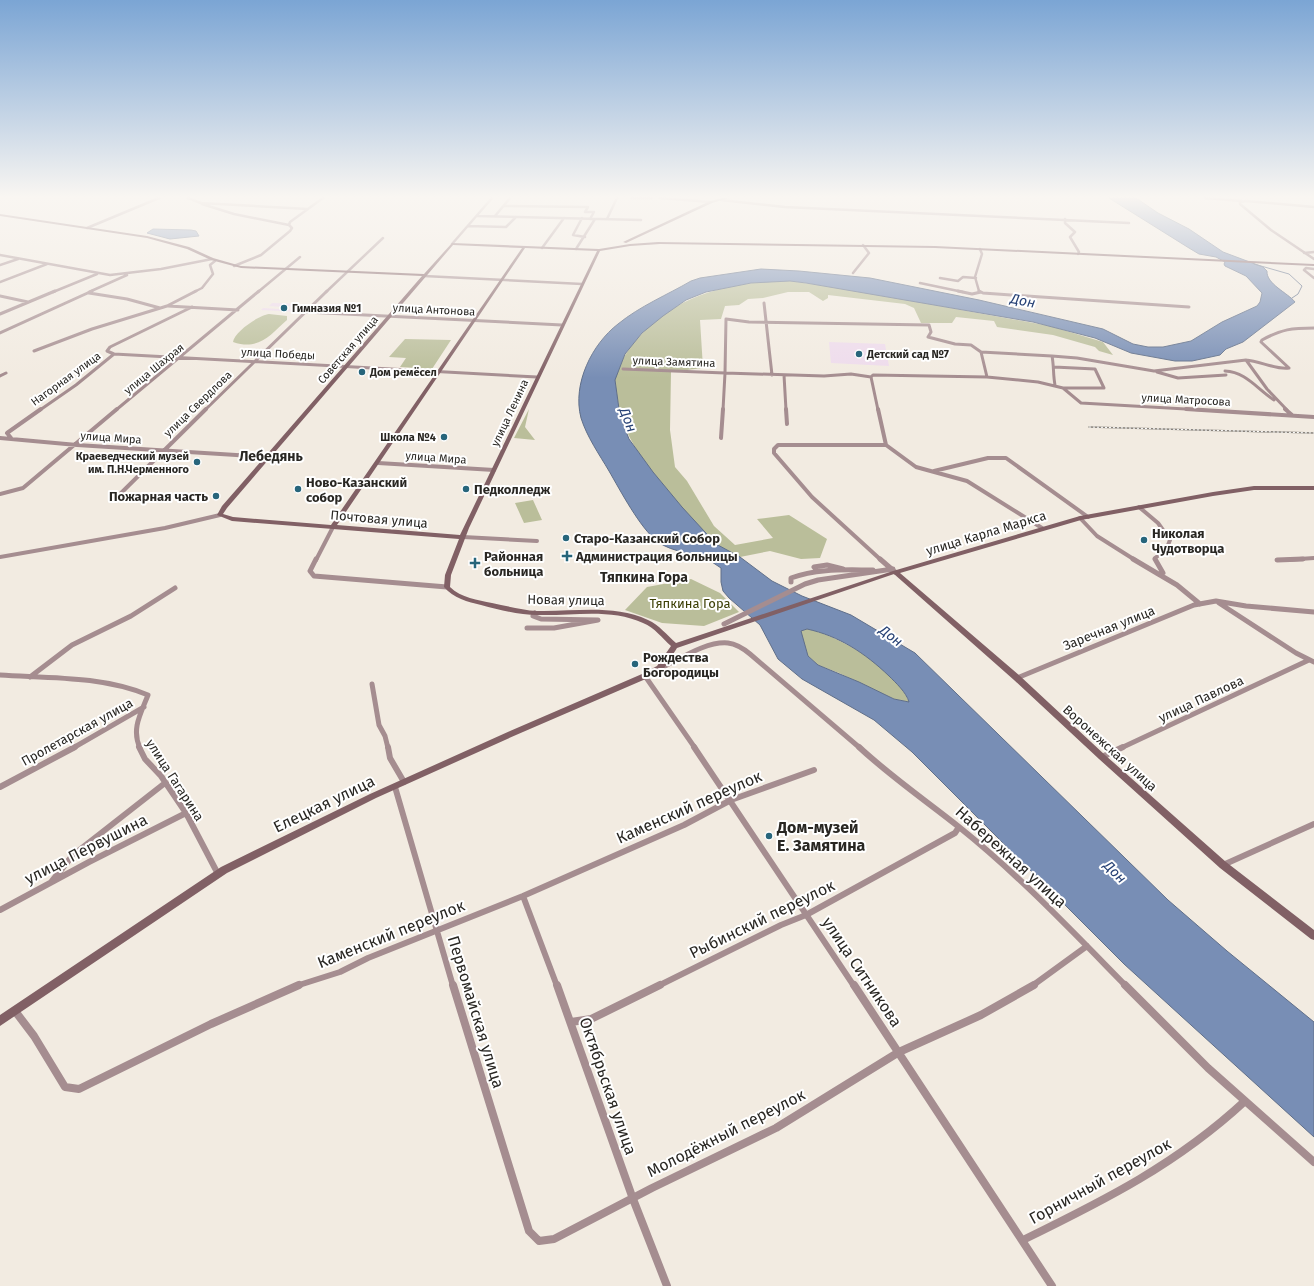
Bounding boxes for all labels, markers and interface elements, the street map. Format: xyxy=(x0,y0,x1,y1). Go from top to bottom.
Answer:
water label: Дон xyxy=(1008,290,1037,312)
street label: улица Антонова xyxy=(392,301,476,319)
place label: Гимназия №1 xyxy=(292,302,361,315)
marker: Гимназия №1 xyxy=(279,303,289,313)
street label: Советская улица xyxy=(315,314,381,386)
street label: улица Шахрая xyxy=(121,341,187,397)
street label: улица Победы xyxy=(241,346,315,362)
place label: Детский сад №7 xyxy=(866,348,949,361)
street label: Нагорная улица xyxy=(29,349,103,409)
marker: Детский сад №7 xyxy=(854,349,864,359)
street label: улица Замятина xyxy=(632,354,716,370)
place label: Дом ремёсел xyxy=(369,366,437,379)
marker: Дом ремёсел xyxy=(357,367,367,377)
street label: улица Свердлова xyxy=(161,368,235,440)
street label: улица Ленина xyxy=(489,377,531,449)
street label: улица Матросова xyxy=(1141,391,1231,409)
water label: Дон xyxy=(615,404,640,435)
street label: улица Мира xyxy=(80,429,142,447)
place label: Школа №4 xyxy=(380,431,436,444)
marker: Школа №4 xyxy=(439,432,449,442)
district label: Лебедянь xyxy=(239,448,303,465)
street label: улица Мира xyxy=(405,449,467,467)
place label: Краеведческий музей им. П.Н.Черменного xyxy=(76,450,190,476)
marker: Краеведческий музей им. П.Н.Черменного xyxy=(192,457,202,467)
place label: Ново-Казанский собор xyxy=(306,475,407,505)
place label: Педколледж xyxy=(474,482,550,497)
marker: Ново-Казанский собор xyxy=(293,484,303,494)
marker: Педколледж xyxy=(461,484,471,494)
place label: Пожарная часть xyxy=(109,489,208,504)
marker: Пожарная часть xyxy=(211,491,221,501)
street label: Почтовая улица xyxy=(330,507,428,531)
street label: улица Карла Маркса xyxy=(924,508,1048,558)
place label: Николая Чудотворца xyxy=(1152,526,1224,556)
place label: Старо-Казанский Собор xyxy=(574,531,720,546)
marker: Старо-Казанский Собор xyxy=(561,533,571,543)
marker: Николая Чудотворца xyxy=(1139,535,1149,545)
place label: Районная больница xyxy=(484,549,543,579)
place label: Администрация больницы xyxy=(575,549,738,564)
marker: Администрация больницы xyxy=(561,550,573,562)
marker: Районная больница xyxy=(469,557,481,569)
district label: Тяпкина Гора xyxy=(600,569,688,586)
street label: Новая улица xyxy=(527,592,605,608)
park label: Тяпкина Гора xyxy=(649,596,731,611)
street label: Заречная улица xyxy=(1061,603,1157,653)
water label: Дон xyxy=(875,621,906,650)
place label: Рождества Богородицы xyxy=(643,650,719,680)
marker: Рождества Богородицы xyxy=(630,659,640,669)
street label: улица Павлова xyxy=(1156,673,1246,725)
street label: Пролетарская улица xyxy=(19,695,135,769)
street label: Воронежская улица xyxy=(1060,702,1160,794)
street label: улица Гагарина xyxy=(143,736,207,824)
street label: Каменский переулок xyxy=(613,766,765,848)
street label: Елецкая улица xyxy=(270,771,378,837)
street label: Набережная улица xyxy=(952,802,1070,912)
street label: улица Первушина xyxy=(22,810,150,888)
place label: Дом-музей Е. Замятина xyxy=(776,818,866,855)
marker: Дом-музей Е. Замятина xyxy=(764,831,774,841)
water label: Дон xyxy=(1100,857,1130,887)
street label: Рыбинский переулок xyxy=(686,875,838,962)
street label: Каменский переулок xyxy=(315,895,468,972)
street label: улица Ситникова xyxy=(818,913,906,1031)
street label: Первомайская улица xyxy=(444,933,508,1091)
street label: Октябрьская улица xyxy=(576,1015,640,1157)
street label: Молодёжный переулок xyxy=(644,1085,809,1181)
street label: Горничный переулок xyxy=(1026,1134,1175,1228)

